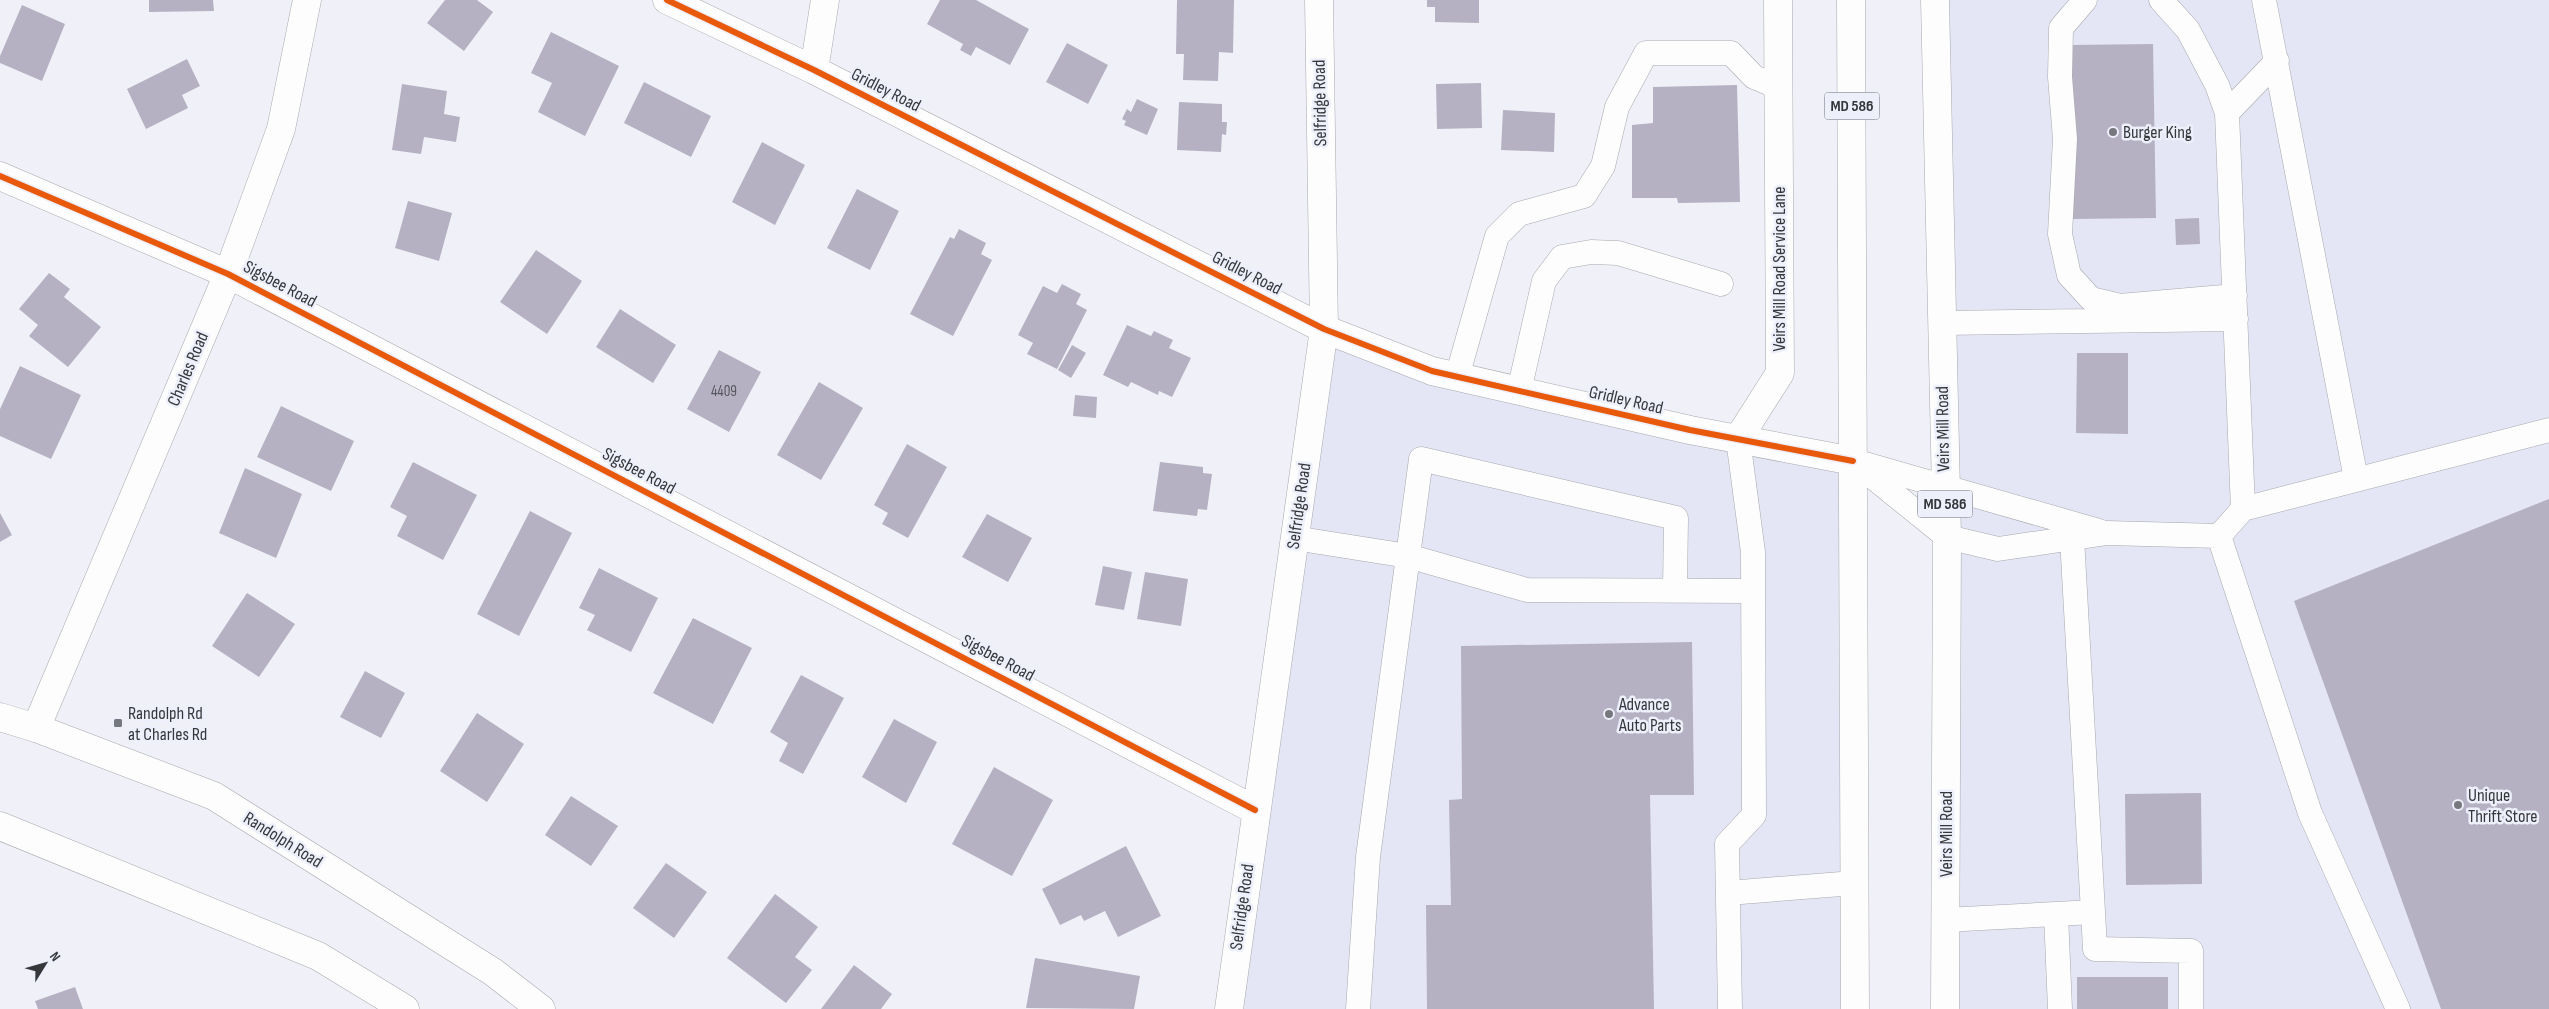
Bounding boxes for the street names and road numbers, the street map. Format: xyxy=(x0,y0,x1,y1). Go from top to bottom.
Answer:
street label: Selfridge Road xyxy=(1309,59,1331,147)
street label: Gridley Road xyxy=(848,64,924,116)
road number: MD 586 xyxy=(1824,92,1880,120)
street label: Veirs Mill Road Service Lane xyxy=(1769,186,1790,352)
street label: Gridley Road xyxy=(1209,247,1285,299)
street label: Sigsbee Road xyxy=(240,256,320,312)
street label: Charles Road xyxy=(163,329,213,409)
street label: Gridley Road xyxy=(1587,381,1665,419)
street label: Veirs Mill Road xyxy=(1932,386,1954,472)
street label: Sigsbee Road xyxy=(599,443,679,499)
street label: Selfridge Road xyxy=(1283,462,1315,550)
road number: MD 586 xyxy=(1918,490,1972,518)
street label: Sigsbee Road xyxy=(958,630,1038,686)
street label: Veirs Mill Road xyxy=(1936,791,1957,877)
street label: Randolph Road xyxy=(240,808,326,872)
street label: Selfridge Road xyxy=(1226,863,1258,951)

